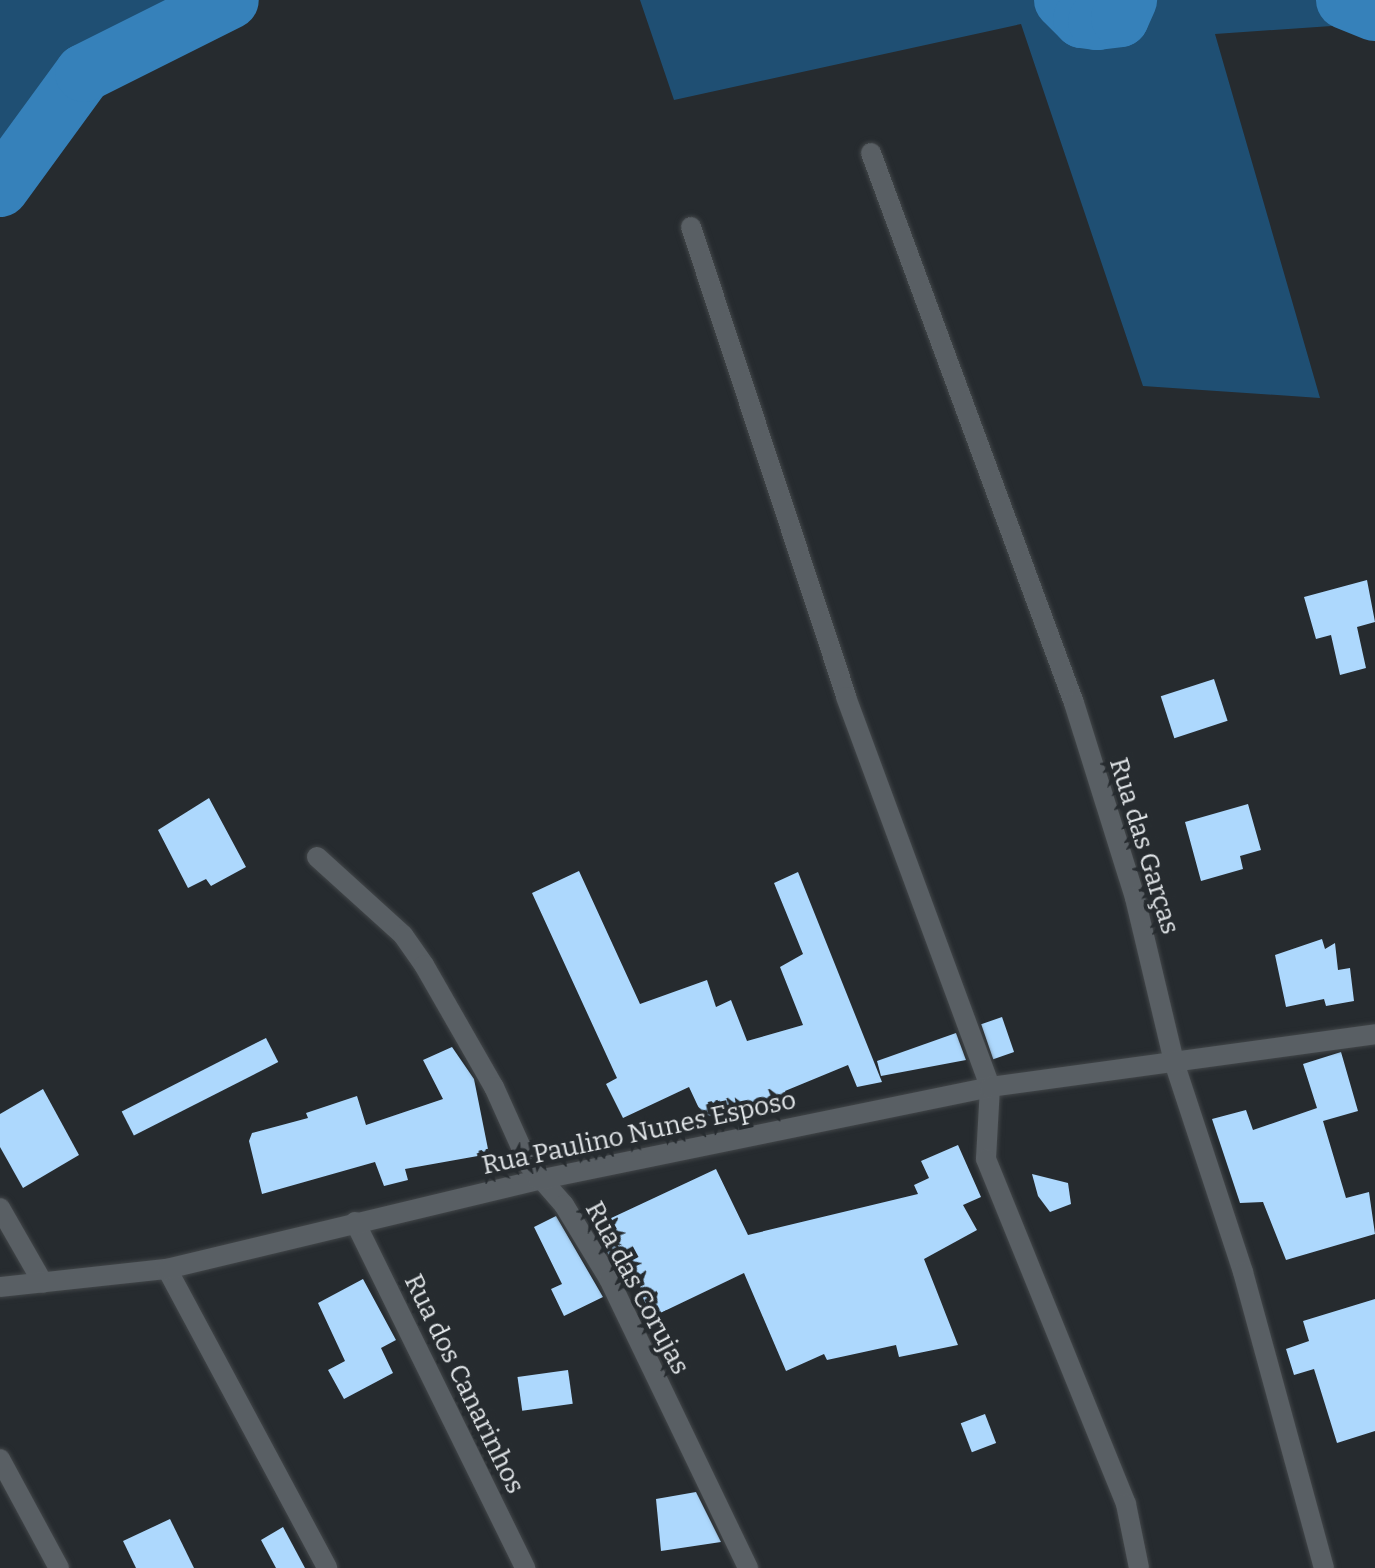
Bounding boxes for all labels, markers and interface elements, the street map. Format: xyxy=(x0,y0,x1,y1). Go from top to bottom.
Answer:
street label: Rua das Garças xyxy=(1102,754,1186,938)
street label: Rua Paulino Nunes Esposo xyxy=(479,1084,799,1182)
street label: Rua das Corujas xyxy=(578,1196,696,1380)
street label: Rua dos Canarinhos xyxy=(397,1269,531,1499)

